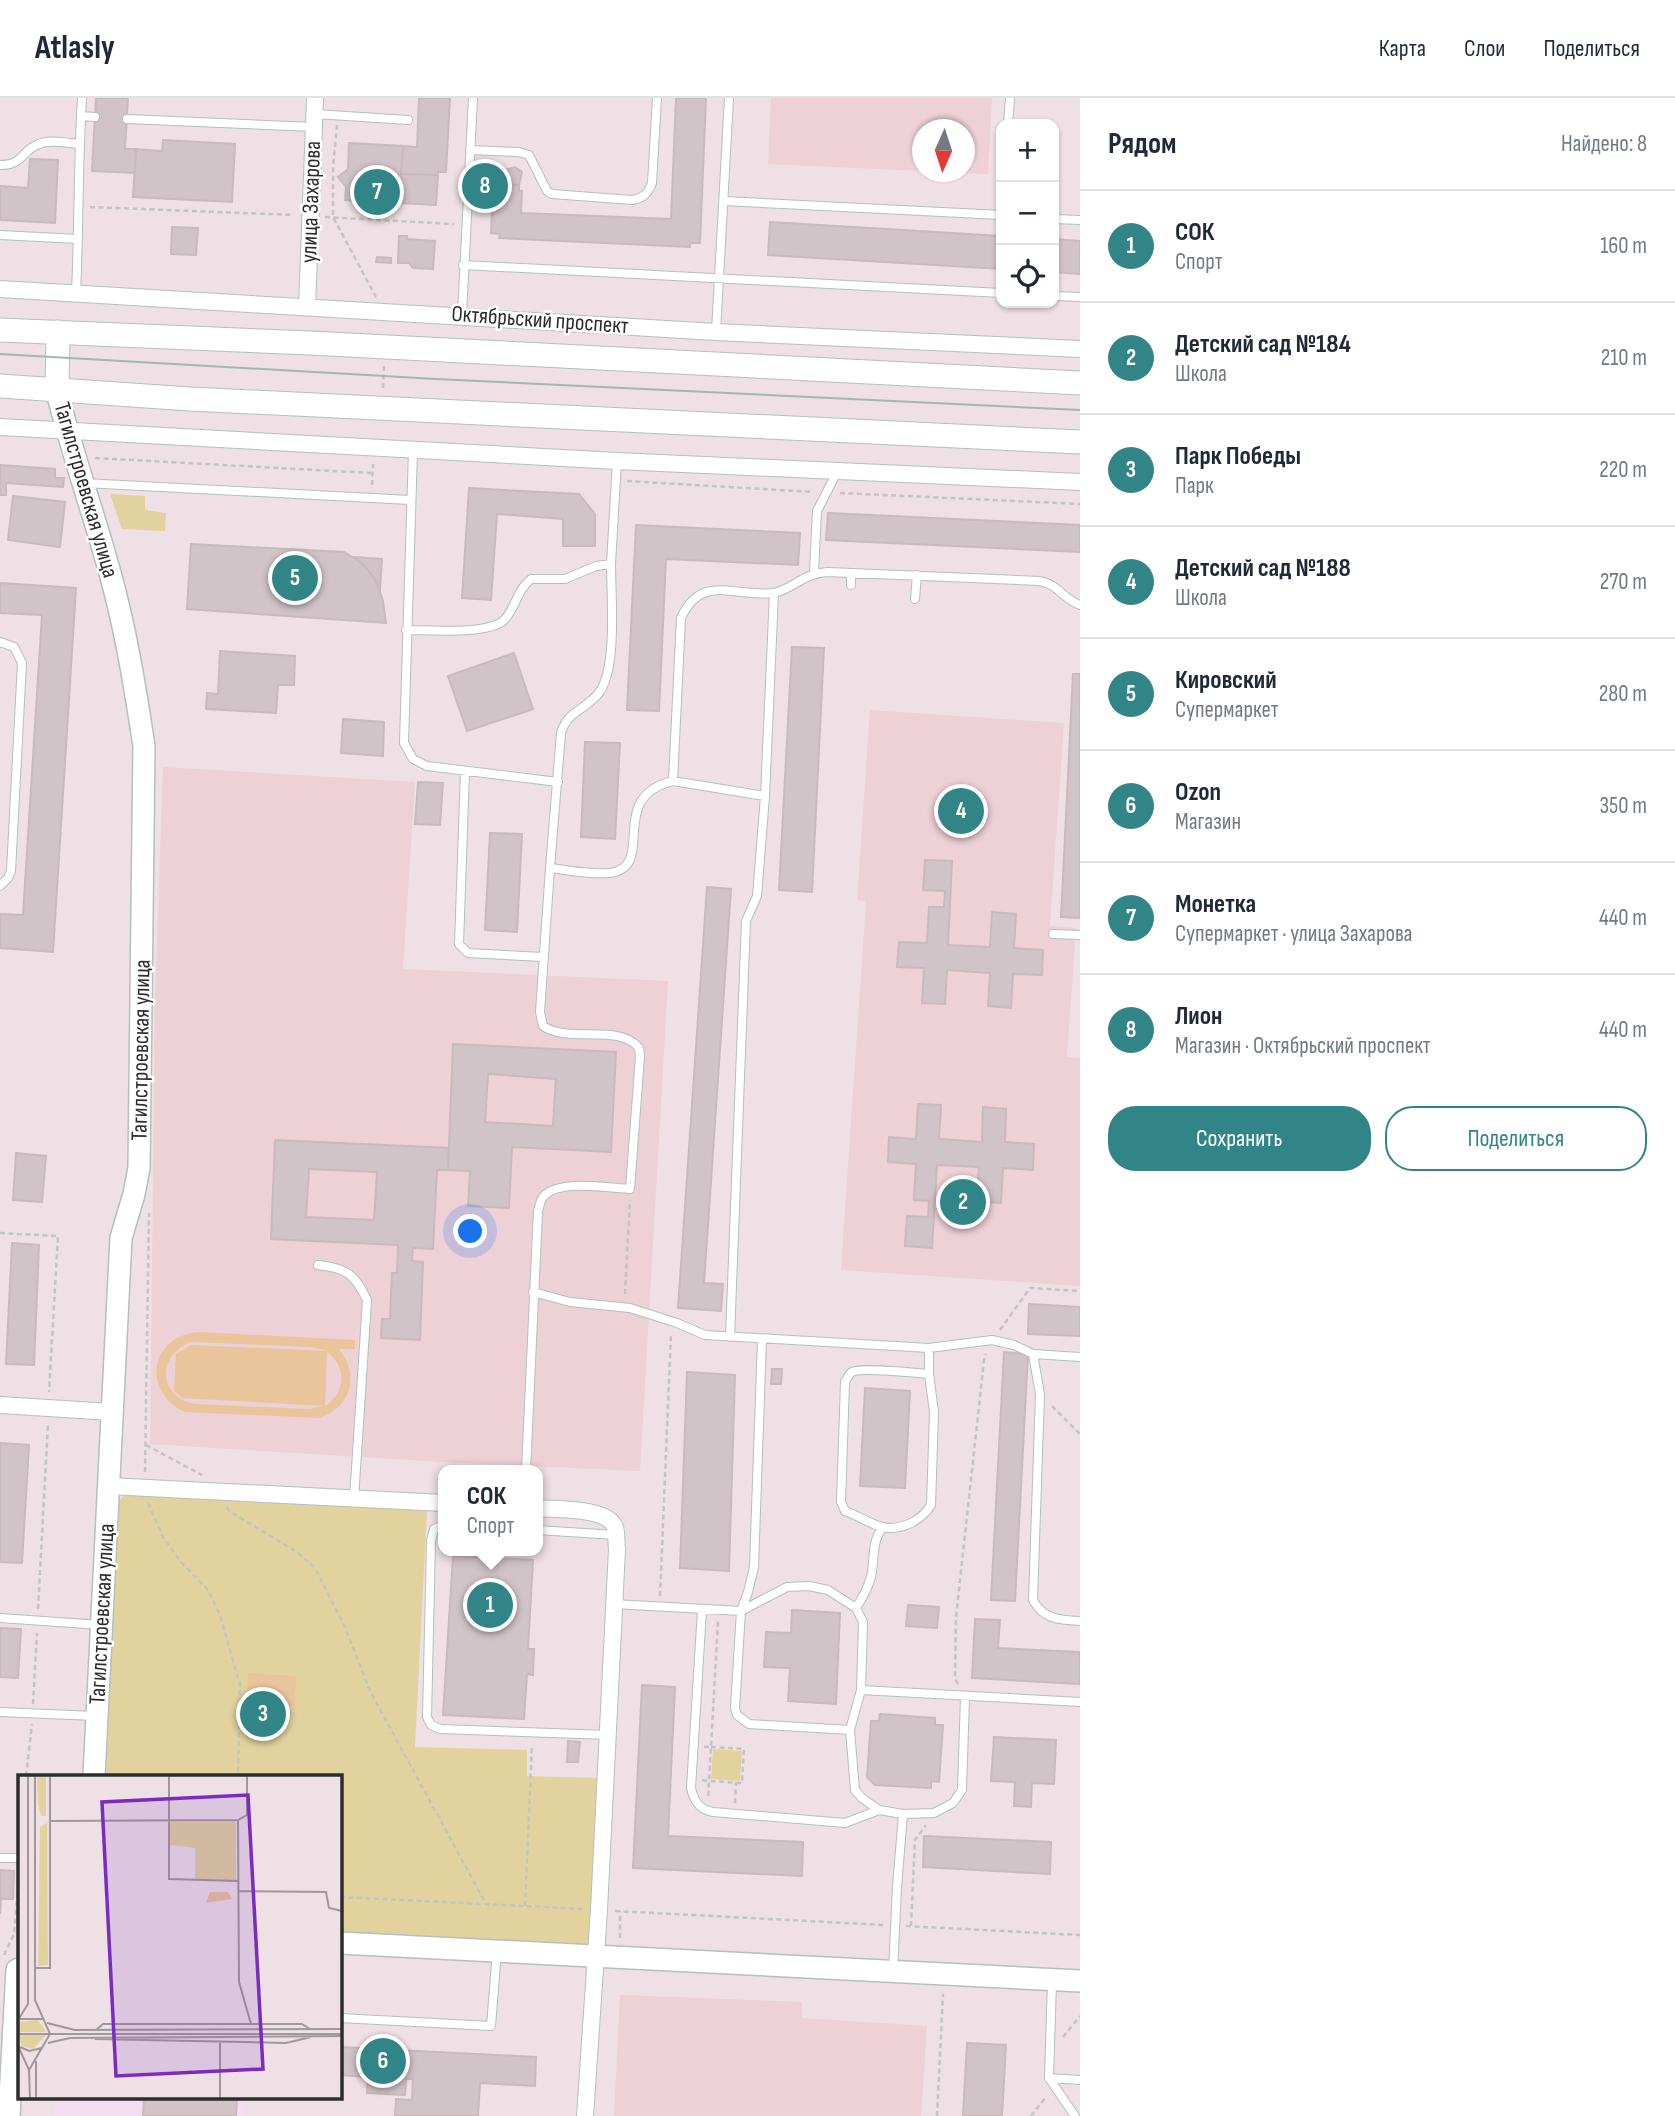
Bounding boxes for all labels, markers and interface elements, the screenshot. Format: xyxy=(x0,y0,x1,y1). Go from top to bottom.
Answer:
text: Atlasly xyxy=(35,28,115,68)
text: Карта xyxy=(1379,34,1426,63)
text: Слои xyxy=(1464,34,1505,63)
text: Поделиться xyxy=(1543,34,1640,63)
north arrow xyxy=(912,119,975,182)
map controls xyxy=(996,119,1059,308)
button: + xyxy=(996,119,1059,182)
text: Рядом xyxy=(1108,126,1176,162)
text: Найдено: 8 xyxy=(1561,130,1647,158)
street label: улица Захарова xyxy=(295,140,327,264)
pin: 8 xyxy=(462,160,508,212)
pin: 7 xyxy=(354,166,400,218)
button: − xyxy=(996,182,1059,245)
text: СОК xyxy=(1175,217,1214,248)
text: 1 xyxy=(1126,232,1136,260)
text: 160 m xyxy=(1600,232,1647,260)
button: locate xyxy=(996,245,1059,308)
text: Спорт xyxy=(1175,248,1222,276)
street label: Октябрьский проспект xyxy=(450,300,630,340)
text: Детский сад №184 xyxy=(1175,329,1351,360)
text: 2 xyxy=(1126,344,1136,372)
text: 210 m xyxy=(1601,344,1647,372)
text: Школа xyxy=(1175,360,1227,388)
street label: Тагилстроевская улица xyxy=(48,399,124,581)
text: Парк Победы xyxy=(1175,441,1301,472)
text: 3 xyxy=(1126,456,1136,484)
text: 220 m xyxy=(1599,456,1647,484)
text: Парк xyxy=(1175,472,1214,500)
pin: 5 xyxy=(272,552,318,604)
text: Детский сад №188 xyxy=(1175,553,1351,584)
text: 4 xyxy=(1126,568,1136,596)
text: 270 m xyxy=(1600,568,1647,596)
text: Школа xyxy=(1175,584,1227,612)
text: Кировский xyxy=(1175,665,1277,696)
text: 5 xyxy=(1126,680,1136,708)
text: 280 m xyxy=(1599,680,1647,708)
text: Супермаркет xyxy=(1175,696,1278,724)
text: Ozon xyxy=(1175,777,1221,808)
pin: 4 xyxy=(938,785,984,837)
text: 6 xyxy=(1126,792,1136,820)
text: 350 m xyxy=(1599,792,1647,820)
text: Магазин xyxy=(1175,808,1241,836)
text: Монетка xyxy=(1175,889,1256,920)
text: 7 xyxy=(1126,904,1136,932)
text: 440 m xyxy=(1599,904,1647,932)
text: Супермаркет · улица Захарова xyxy=(1175,920,1412,948)
street label: Тагилстроевская улица xyxy=(125,959,157,1141)
text: Лион xyxy=(1175,1001,1222,1032)
text: 8 xyxy=(1126,1016,1136,1044)
text: 440 m xyxy=(1599,1016,1647,1044)
text: Магазин · Октябрьский проспект xyxy=(1175,1032,1431,1060)
button: Сохранить xyxy=(1108,1106,1371,1171)
button: Поделиться xyxy=(1385,1106,1647,1171)
pin: 2 xyxy=(940,1176,986,1228)
your location xyxy=(453,1214,487,1248)
popup xyxy=(438,1465,543,1556)
text: СОК xyxy=(467,1481,506,1512)
text: Спорт xyxy=(467,1512,514,1540)
street label: Тагилстроевская улица xyxy=(83,1523,121,1705)
pin: 1 xyxy=(467,1579,513,1631)
pin: 3 xyxy=(240,1688,286,1740)
inset map xyxy=(18,1775,341,2098)
pin: 6 xyxy=(360,2035,406,2087)

